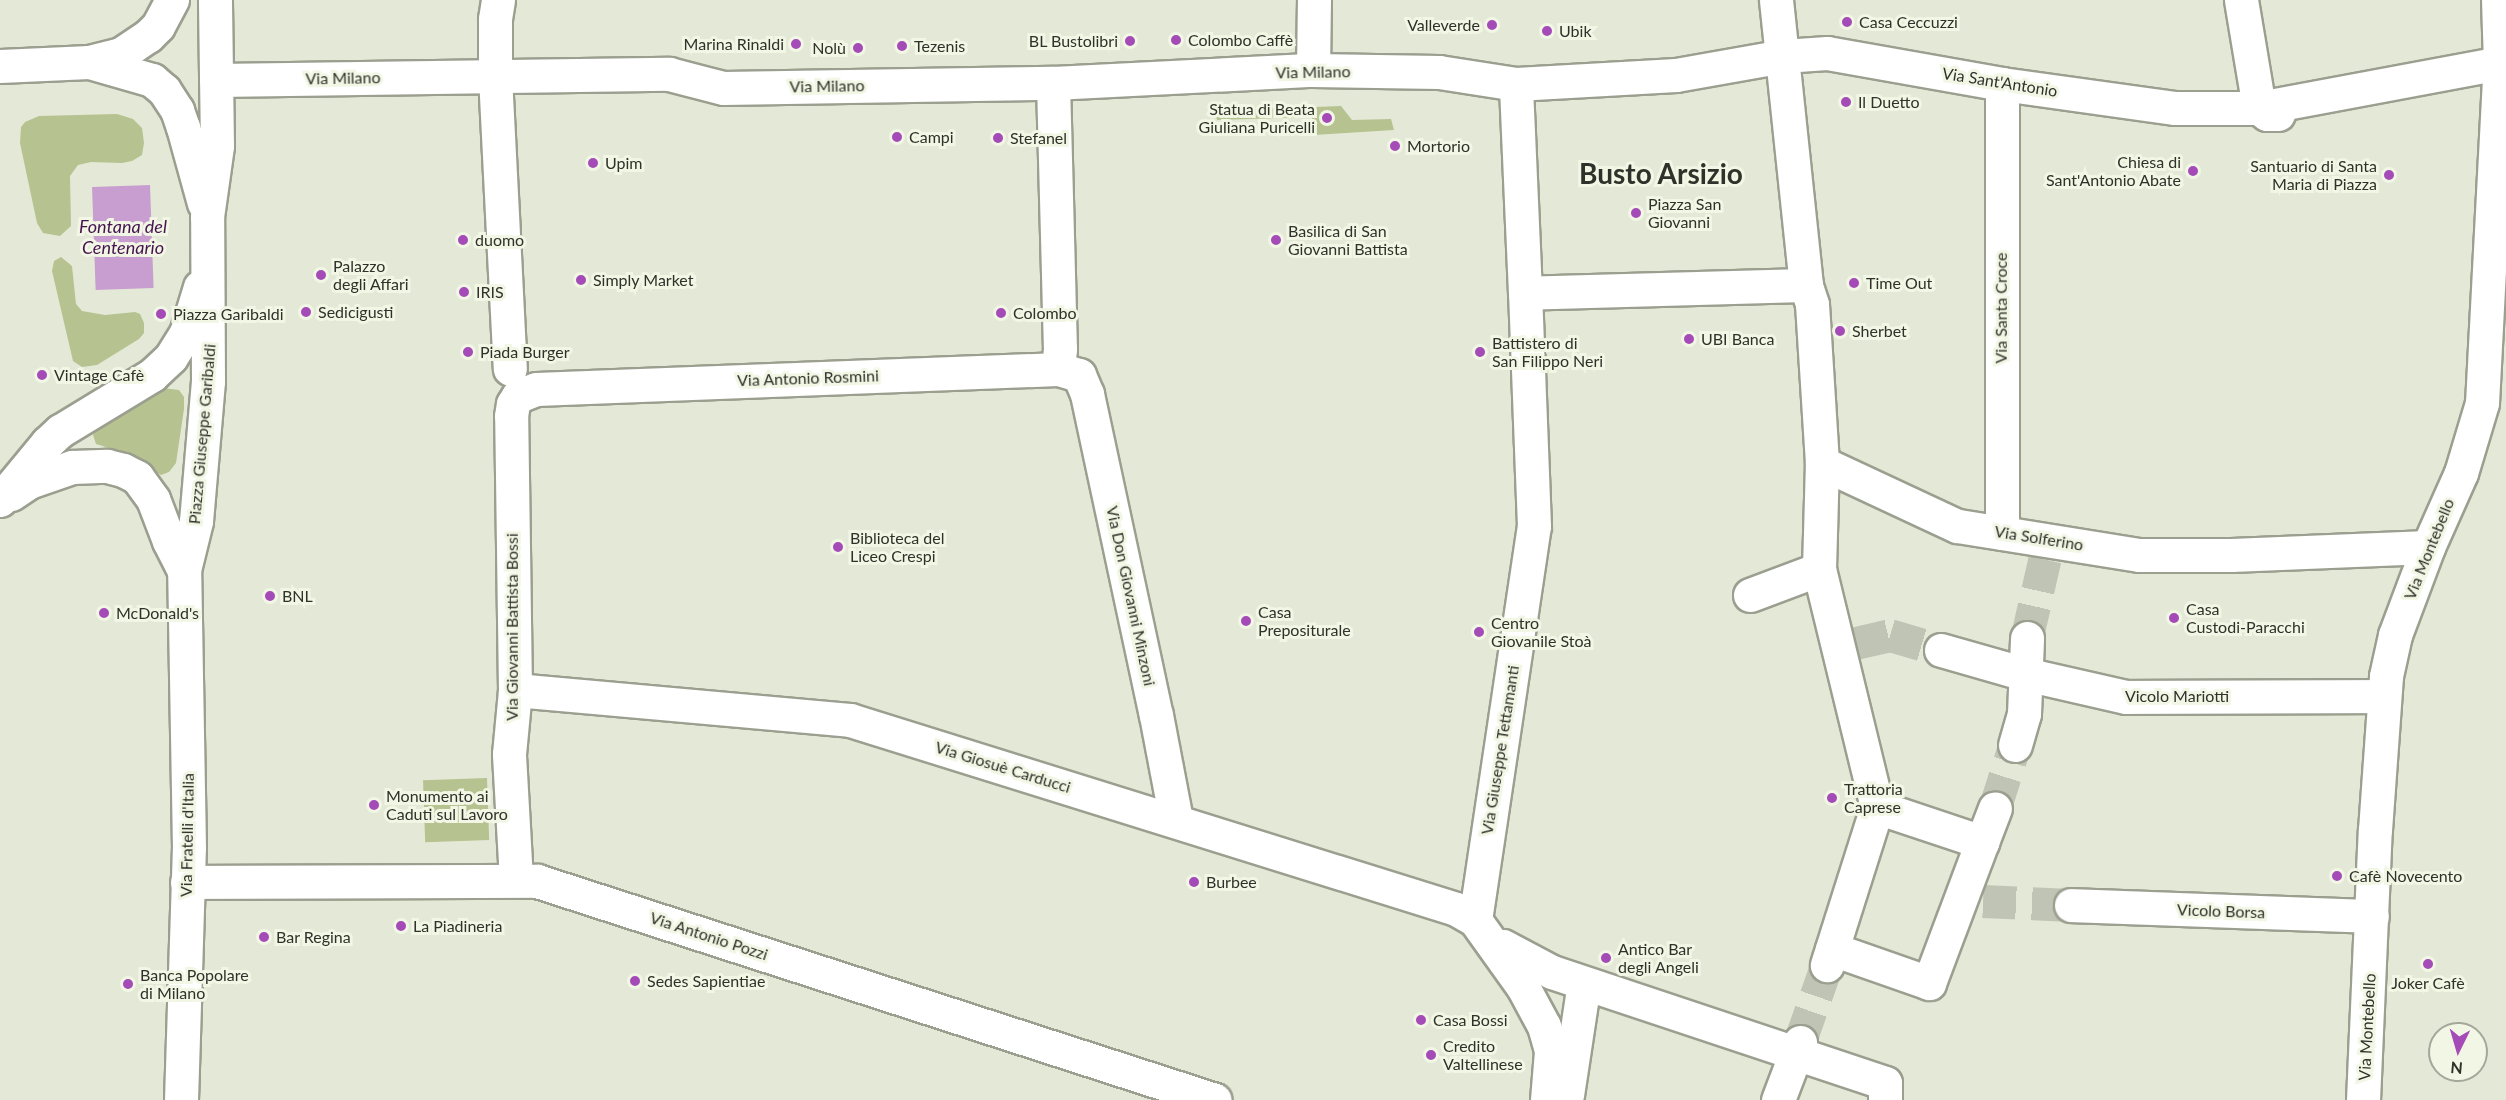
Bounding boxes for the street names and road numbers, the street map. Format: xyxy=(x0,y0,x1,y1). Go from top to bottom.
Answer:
street label: Via Milano xyxy=(1275,62,1351,82)
street label: Via Sant'Antonio xyxy=(1941,63,2059,101)
street label: Via Milano xyxy=(305,68,381,88)
street label: Via Milano xyxy=(789,76,865,96)
street label: Via Santa Croce xyxy=(1991,253,2011,363)
street label: Piazza Giuseppe Garibaldi xyxy=(185,343,219,525)
street label: Via Antonio Rosmini xyxy=(737,366,879,390)
street label: Via Montebello xyxy=(2400,496,2458,602)
street label: Via Don Giovanni Minzoni xyxy=(1103,504,1159,688)
street label: Via Solferino xyxy=(1993,522,2085,554)
street label: Via Giovanni Battista Bossi xyxy=(502,533,522,721)
street label: Via Giuseppe Tettamanti xyxy=(1477,664,1523,836)
street label: Vicolo Mariotti xyxy=(2125,686,2229,706)
street label: Via Giosuè Carducci xyxy=(933,737,1073,797)
street label: Via Fratelli d'Italia xyxy=(176,773,198,897)
street label: Vicolo Borsa xyxy=(2177,900,2265,922)
street label: Via Antonio Pozzi xyxy=(647,908,771,964)
street label: Via Montebello xyxy=(2355,973,2379,1081)

